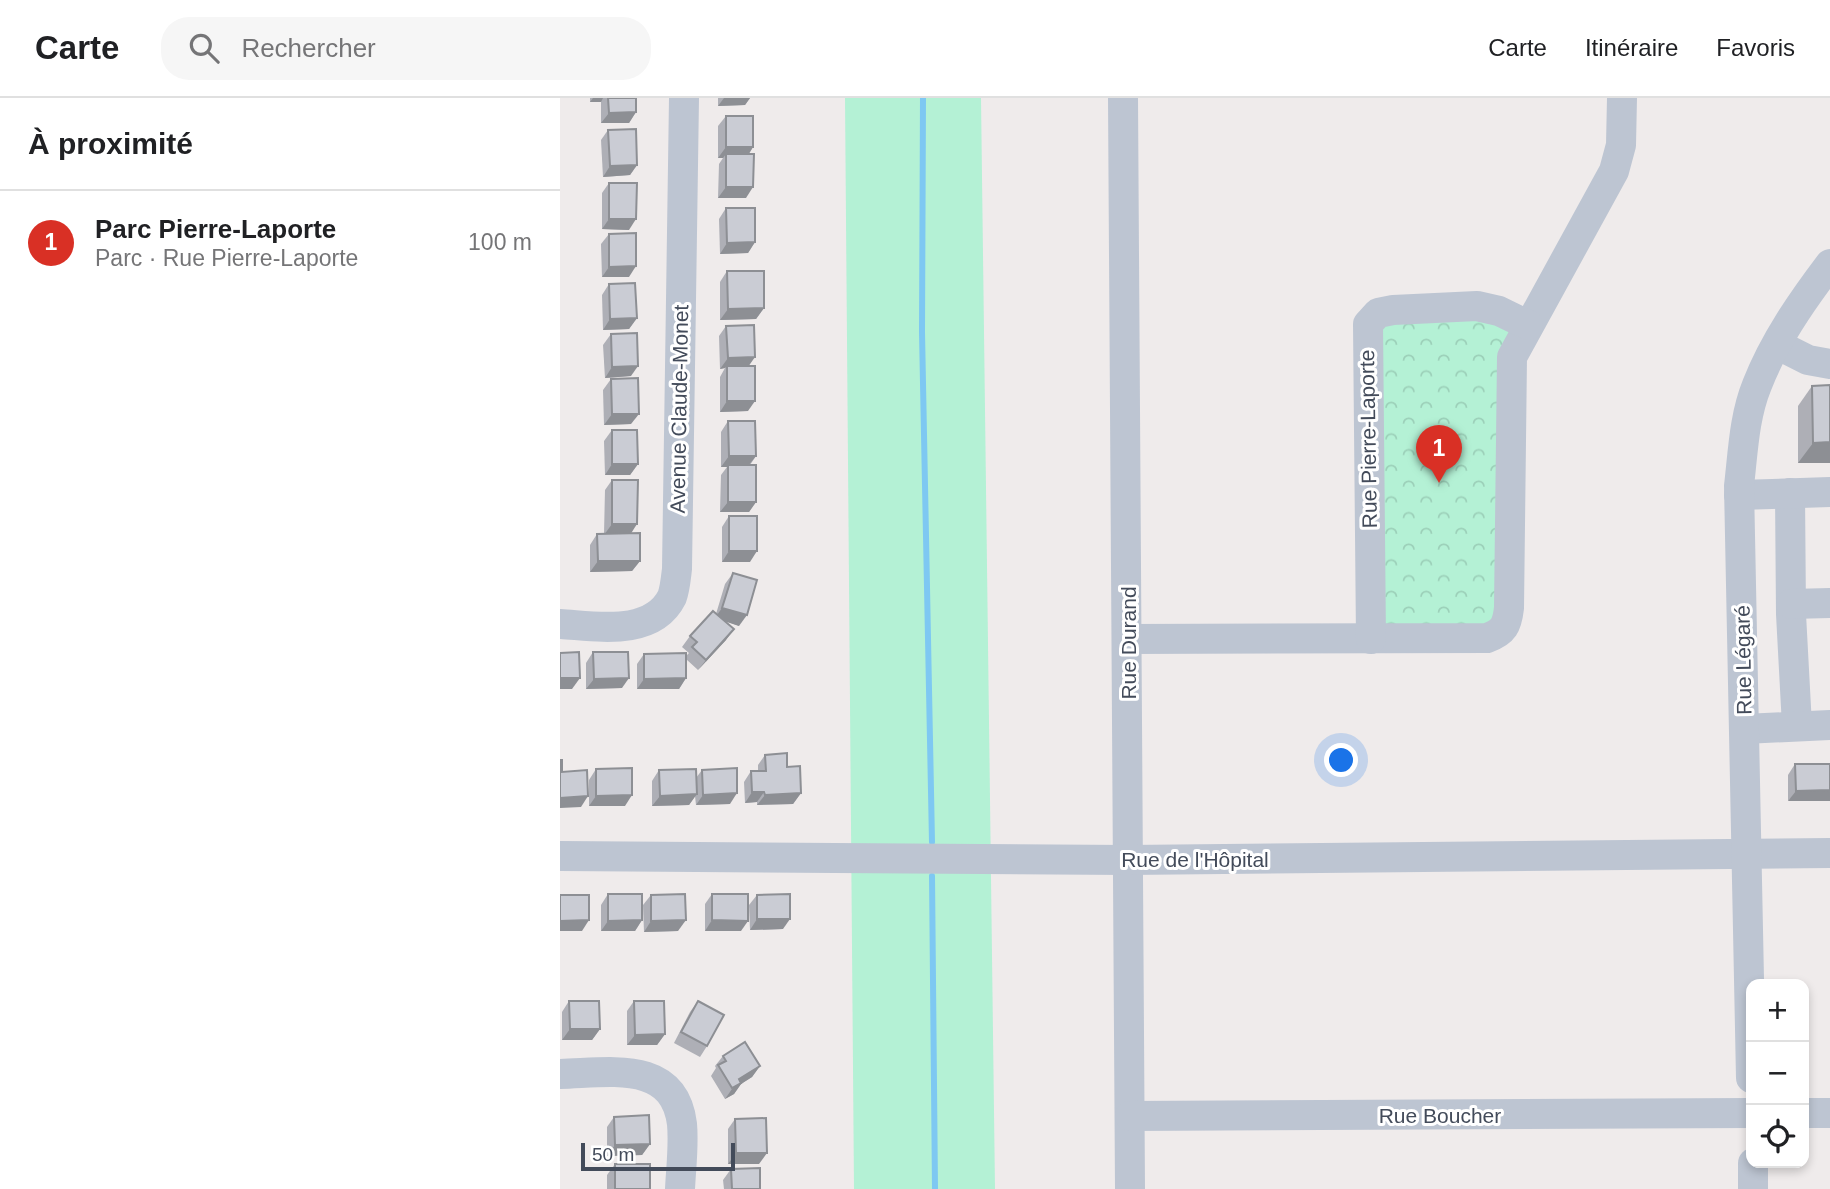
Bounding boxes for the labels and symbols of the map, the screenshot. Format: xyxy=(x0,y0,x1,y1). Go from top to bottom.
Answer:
street label: Avenue Claude-Monet xyxy=(666,304,692,513)
street label: Rue Pierre-Laporte xyxy=(1355,350,1381,528)
pin: 1 xyxy=(1416,425,1462,483)
street label: Rue Durand xyxy=(1117,586,1140,700)
street label: Rue Légaré xyxy=(1731,605,1755,715)
your location xyxy=(1324,743,1358,777)
street label: Rue de l'Hôpital xyxy=(1121,848,1269,871)
street label: Rue Boucher xyxy=(1379,1104,1501,1127)
scale bar xyxy=(581,1140,735,1172)

